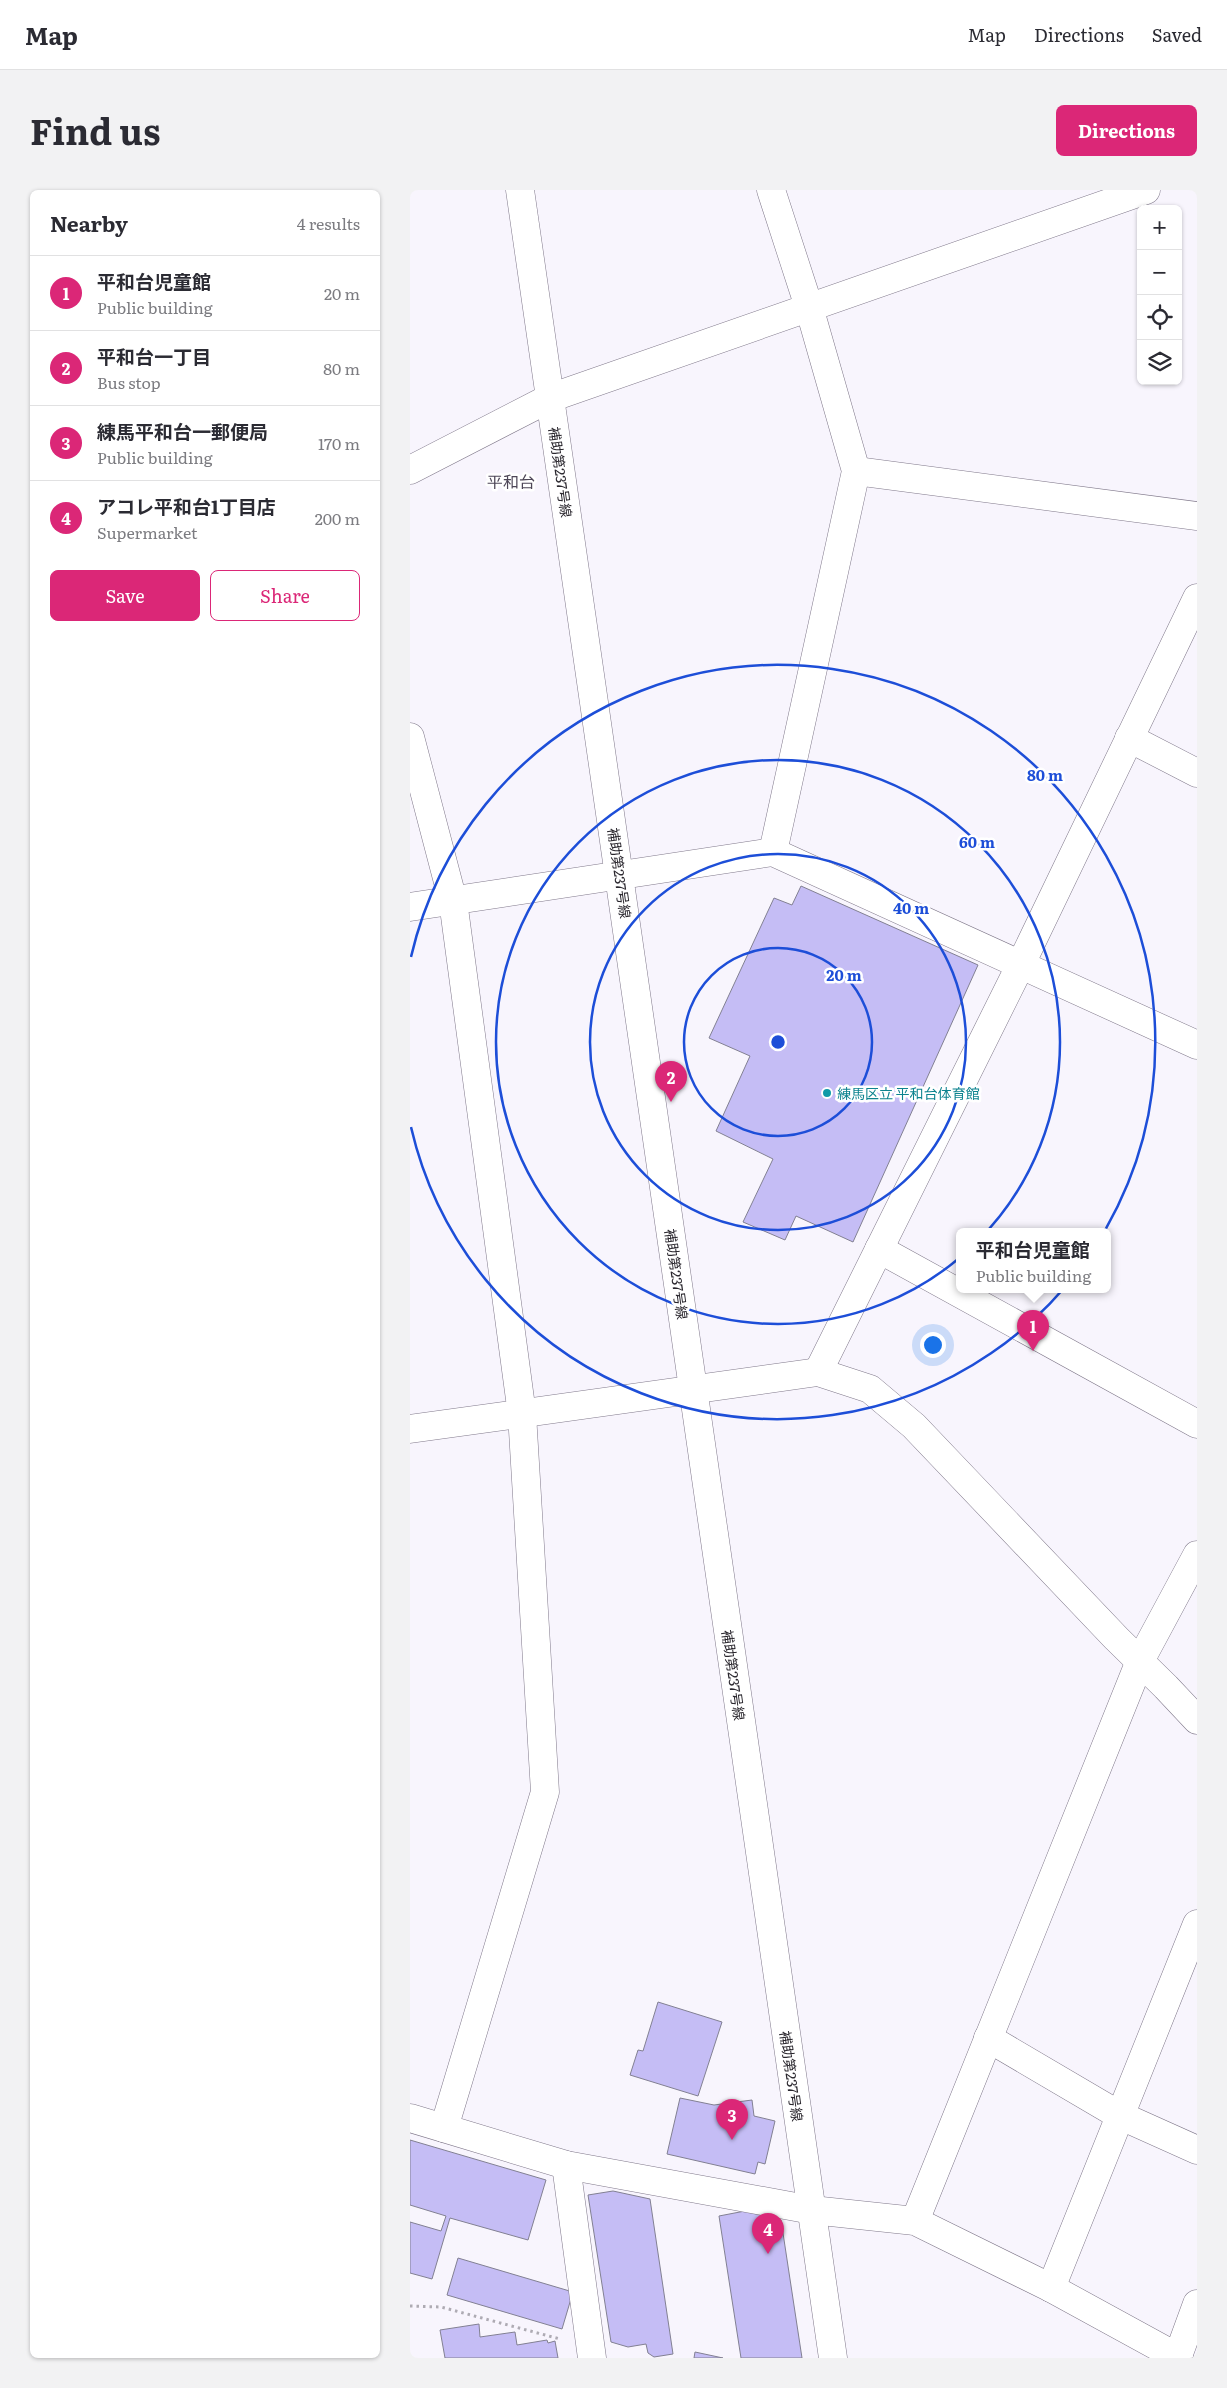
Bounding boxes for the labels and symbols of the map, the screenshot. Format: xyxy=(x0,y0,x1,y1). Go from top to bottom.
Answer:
street label: 補助第237号線 xyxy=(545,425,577,519)
district label: 平和台 xyxy=(487,469,535,493)
text: 80 m xyxy=(1027,763,1063,786)
street label: 補助第237号線 xyxy=(604,826,636,920)
text: 60 m xyxy=(959,830,995,853)
text: 40 m xyxy=(893,896,929,919)
text: 20 m xyxy=(826,963,862,986)
centre of rings xyxy=(769,1033,787,1051)
pin: 2 xyxy=(655,1061,687,1102)
place label: 練馬区立 平和台体育館 xyxy=(837,1083,980,1103)
marker: 練馬区立 平和台体育館 xyxy=(821,1087,833,1099)
street label: 補助第237号線 xyxy=(661,1227,693,1321)
pin: 1 xyxy=(1017,1310,1049,1351)
your location xyxy=(920,1332,946,1358)
street label: 補助第237号線 xyxy=(718,1628,750,1722)
street label: 補助第237号線 xyxy=(776,2029,808,2123)
pin: 3 xyxy=(716,2099,748,2140)
pin: 4 xyxy=(752,2213,784,2254)

